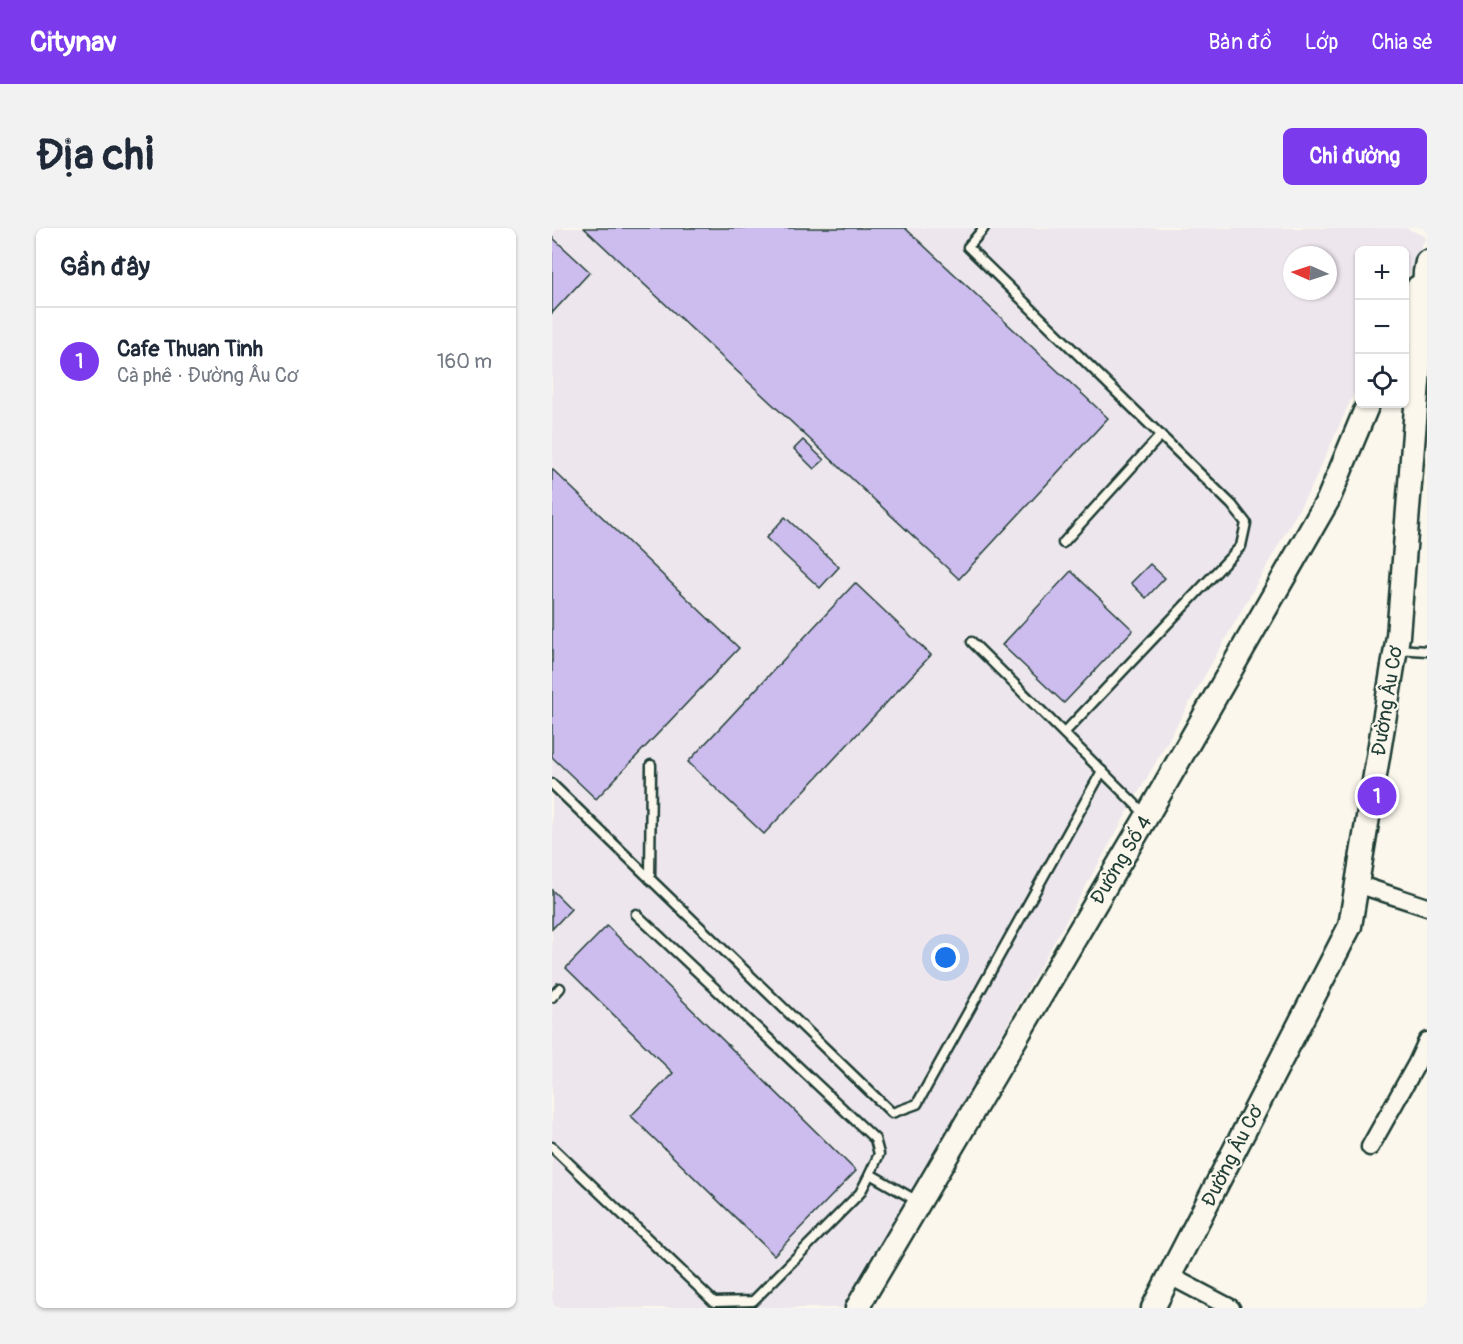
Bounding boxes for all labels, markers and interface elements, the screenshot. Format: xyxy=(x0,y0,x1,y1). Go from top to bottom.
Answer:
text: Citynav xyxy=(30,25,117,60)
text: Bản đồ xyxy=(1208,29,1272,56)
text: Lớp xyxy=(1305,29,1338,56)
text: Chia sẻ xyxy=(1371,29,1433,56)
button: Chỉ đường xyxy=(1283,128,1427,185)
text: Địa chỉ xyxy=(36,130,154,182)
north arrow xyxy=(1283,246,1337,300)
map controls xyxy=(1355,246,1409,408)
button: + xyxy=(1355,246,1409,300)
text: Gần đây xyxy=(60,251,150,283)
button: − xyxy=(1355,300,1409,354)
text: Cafe Thuan Tinh xyxy=(117,335,263,363)
text: 1 xyxy=(76,349,83,374)
text: 160 m xyxy=(437,349,492,374)
button: locate xyxy=(1355,354,1409,408)
text: Cà phê · Đường Âu Cơ xyxy=(117,363,298,388)
street label: Đường Âu Cơ xyxy=(1366,643,1408,758)
pin: 1 xyxy=(1358,774,1396,818)
street label: Đường Số 4 xyxy=(1085,811,1158,909)
your location xyxy=(931,943,960,972)
street label: Đường Âu Cơ xyxy=(1196,1100,1269,1211)

